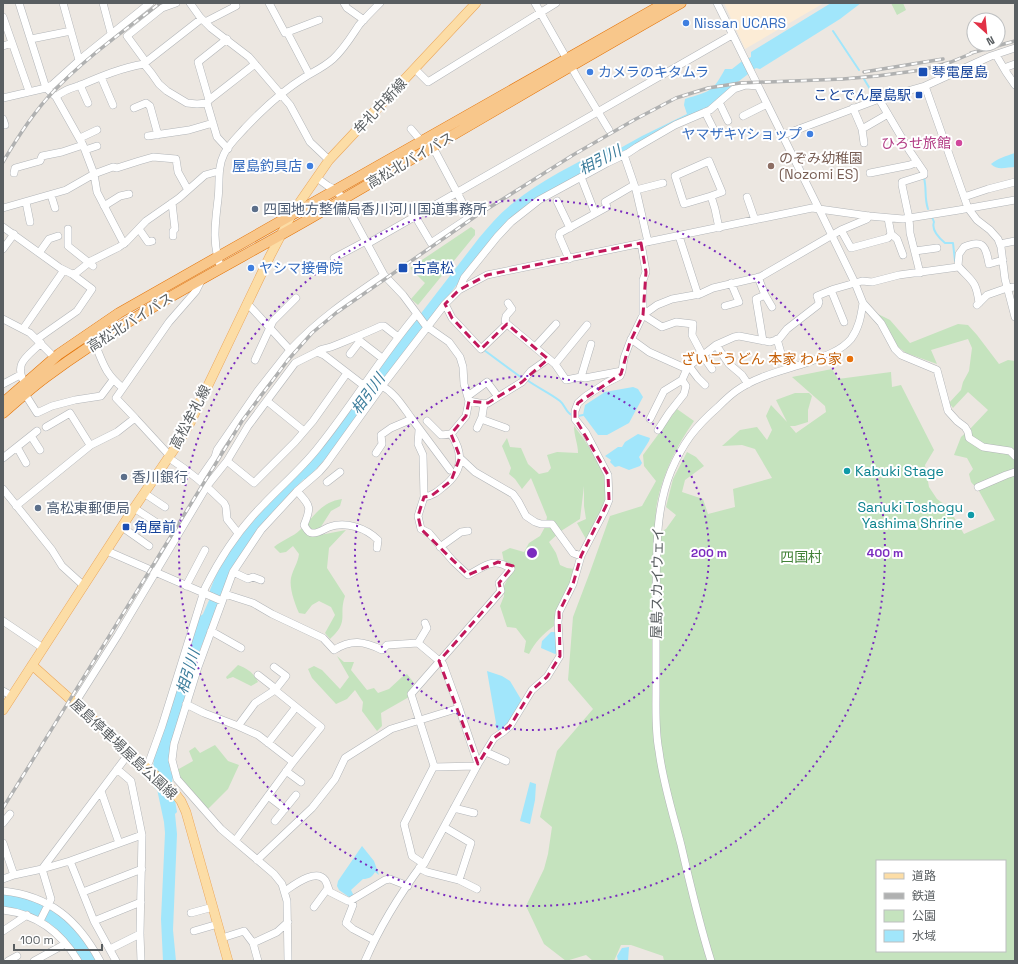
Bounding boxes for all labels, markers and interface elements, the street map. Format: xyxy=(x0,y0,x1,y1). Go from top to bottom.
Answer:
north arrow xyxy=(966,12,1006,52)
place label: Nissan UCARS xyxy=(694,14,786,32)
marker: Nissan UCARS xyxy=(681,18,691,28)
text: N xyxy=(984,33,997,49)
place label: カメラのキタムラ xyxy=(598,63,709,81)
place label: 琴電屋島 xyxy=(932,63,988,81)
marker: 琴電屋島 xyxy=(917,66,929,78)
marker: カメラのキタムラ xyxy=(585,67,595,77)
street label: 牟礼中新線 xyxy=(350,74,410,138)
place label: ことでん屋島駅 xyxy=(813,86,911,104)
marker: ことでん屋島駅 xyxy=(914,90,924,100)
place label: ヤマザキYショップ xyxy=(681,125,802,143)
street label: 高松北バイパス xyxy=(363,128,457,192)
marker: ヤマザキYショップ xyxy=(805,129,815,139)
place label: ひろせ旅館 xyxy=(881,134,951,152)
marker: ひろせ旅館 xyxy=(954,138,964,148)
water label: 相引川 xyxy=(575,140,626,178)
place label: のぞみ幼稚園 (Nozomi ES) xyxy=(779,149,863,183)
place label: 屋島釣具店 xyxy=(232,157,302,175)
marker: 屋島釣具店 xyxy=(305,161,315,171)
marker: のぞみ幼稚園 (Nozomi ES) xyxy=(766,161,776,171)
place label: 四国地方整備局香川河川国道事務所 xyxy=(263,200,487,218)
marker: 四国地方整備局香川河川国道事務所 xyxy=(250,204,260,214)
place label: ヤシマ接骨院 xyxy=(259,259,343,277)
place label: 古高松 xyxy=(412,259,454,277)
marker: 古高松 xyxy=(397,262,409,274)
marker: ヤシマ接骨院 xyxy=(246,263,256,273)
street label: 高松北バイパス xyxy=(84,288,176,356)
place label: ざいごうどん 本家 わら家 xyxy=(681,350,842,368)
marker: ざいごうどん 本家 わら家 xyxy=(845,354,855,364)
water label: 相引川 xyxy=(347,368,390,417)
street label: 高松牟礼線 xyxy=(166,382,214,452)
place label: Kabuki Stage xyxy=(855,462,944,480)
marker: Kabuki Stage xyxy=(842,466,852,476)
place label: 香川銀行 xyxy=(132,468,188,486)
marker: 香川銀行 xyxy=(119,472,129,482)
place label: Sanuki Toshogu Yashima Shrine xyxy=(857,498,963,532)
place label: 高松東郵便局 xyxy=(46,499,130,517)
marker: 高松東郵便局 xyxy=(33,503,43,513)
marker: Sanuki Toshogu Yashima Shrine xyxy=(966,510,976,520)
place label: 角屋前 xyxy=(134,518,176,536)
marker: 角屋前 xyxy=(121,522,131,532)
street label: 屋島スカイウェイ xyxy=(647,527,667,639)
text: 200 m xyxy=(691,545,727,561)
text: 400 m xyxy=(867,545,903,561)
centre of rings xyxy=(525,546,539,560)
park label: 四国村 xyxy=(780,548,822,566)
water label: 相引川 xyxy=(172,646,204,696)
street label: 屋島停車場屋島公園線 xyxy=(67,695,181,803)
legend xyxy=(876,860,1006,952)
text: 道路 xyxy=(912,868,936,884)
text: 鉄道 xyxy=(912,888,936,904)
text: 公園 xyxy=(912,908,936,924)
scale bar xyxy=(14,926,102,952)
text: 水域 xyxy=(912,928,936,944)
text: 100 m xyxy=(20,932,54,948)

